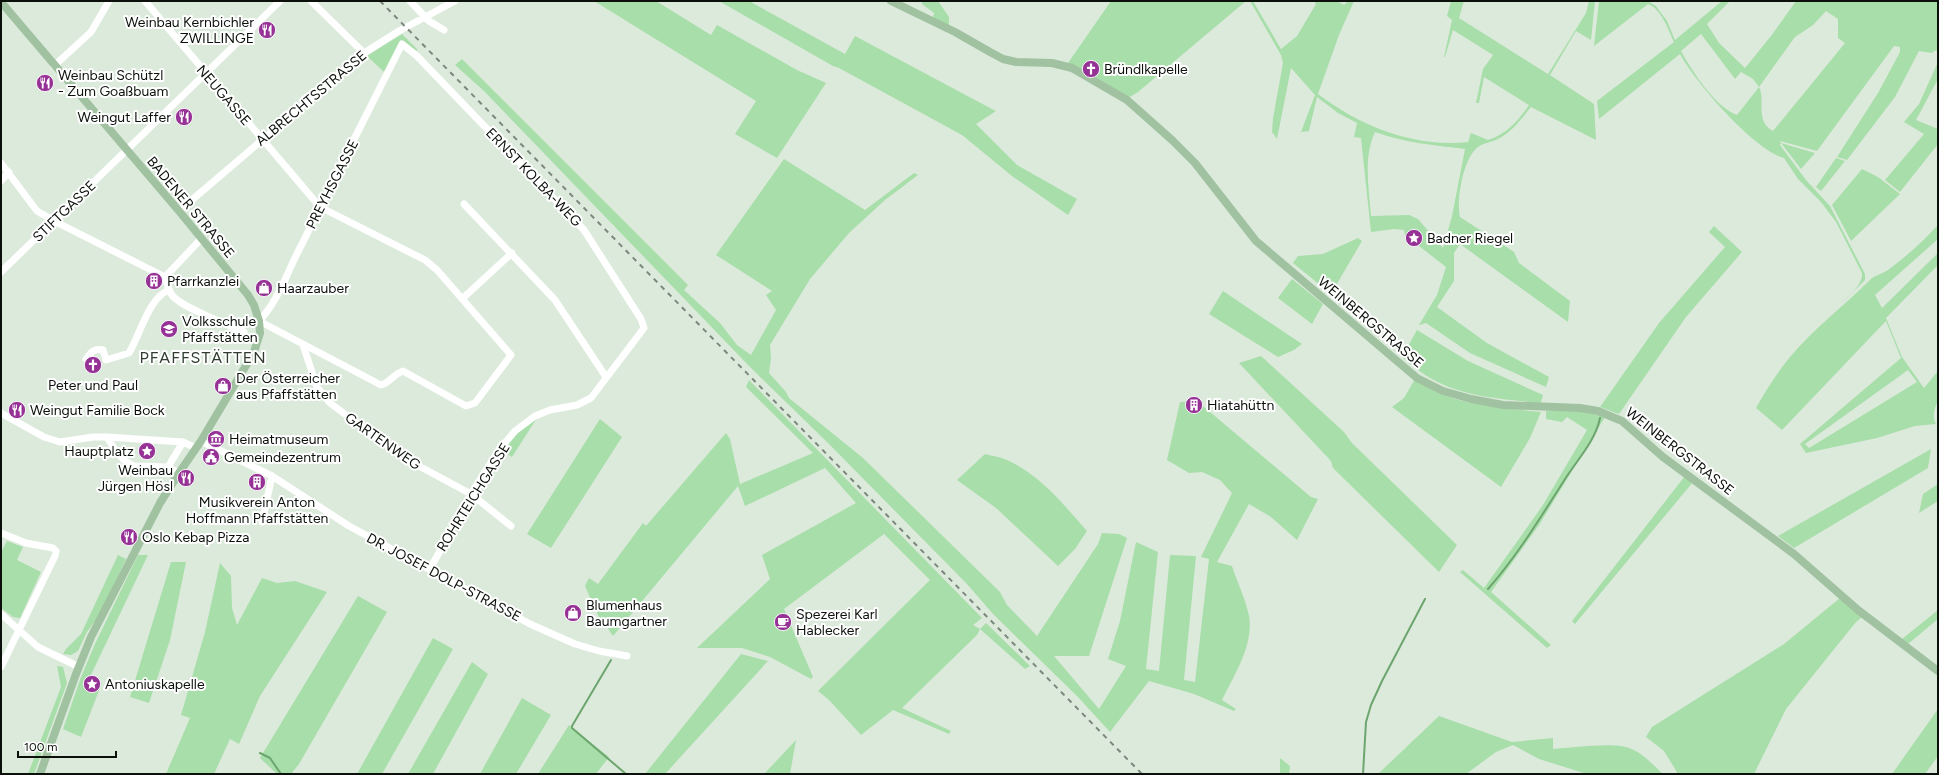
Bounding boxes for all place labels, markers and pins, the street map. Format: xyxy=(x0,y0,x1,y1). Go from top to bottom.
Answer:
place label: Weinbau Kernbichler ZWILLINGE xyxy=(125,14,254,47)
restaurant icon: Weinbau Kernbichler ZWILLINGE xyxy=(257,20,277,40)
church icon: Bründlkapelle xyxy=(1081,59,1101,79)
place label: Bründlkapelle xyxy=(1104,61,1188,78)
place label: Weinbau Schützl - Zum Goaßbuam xyxy=(58,67,168,100)
restaurant icon: Weinbau Schützl - Zum Goaßbuam xyxy=(35,73,55,93)
restaurant icon: Weingut Laffer xyxy=(174,107,194,127)
place label: Weingut Laffer xyxy=(78,109,171,126)
place icon: Badner Riegel xyxy=(1404,228,1424,248)
place label: Badner Riegel xyxy=(1427,230,1513,247)
building icon: Pfarrkanzlei xyxy=(144,271,164,291)
place label: Pfarrkanzlei xyxy=(167,273,239,290)
shop icon: Haarzauber xyxy=(254,278,274,298)
place label: Haarzauber xyxy=(277,280,349,297)
place label: Volksschule Pfaffstätten xyxy=(182,313,258,346)
school or university icon: Volksschule Pfaffstätten xyxy=(159,319,179,339)
church icon: Peter und Paul xyxy=(83,355,103,375)
place label: Der Österreicher aus Pfaffstätten xyxy=(236,370,340,403)
shop icon: Der Österreicher aus Pfaffstätten xyxy=(213,376,233,396)
place label: Peter und Paul xyxy=(48,377,138,394)
building icon: Hiatahüttn xyxy=(1184,395,1204,415)
place label: Hiatahüttn xyxy=(1207,397,1275,414)
restaurant icon: Weingut Familie Bock xyxy=(7,400,27,420)
place label: Weingut Familie Bock xyxy=(30,402,165,419)
museum icon: Heimatmuseum xyxy=(206,429,226,449)
place label: Heimatmuseum xyxy=(229,431,328,448)
place icon: Hauptplatz xyxy=(137,441,157,461)
place label: Hauptplatz xyxy=(64,443,134,460)
public building icon: Gemeindezentrum xyxy=(201,447,221,467)
place label: Gemeindezentrum xyxy=(224,449,341,466)
place label: Weinbau Jürgen Hösl xyxy=(98,462,173,495)
restaurant icon: Weinbau Jürgen Hösl xyxy=(176,468,196,488)
building icon: Musikverein Anton Hoffmann Pfaffstätten xyxy=(247,472,267,492)
place label: Musikverein Anton Hoffmann Pfaffstätten xyxy=(186,494,329,527)
restaurant icon: Oslo Kebap Pizza xyxy=(119,527,139,547)
place label: Oslo Kebap Pizza xyxy=(142,529,249,546)
place label: Blumenhaus Baumgartner xyxy=(586,597,667,630)
shop icon: Blumenhaus Baumgartner xyxy=(563,603,583,623)
place label: Spezerei Karl Hablecker xyxy=(796,606,878,639)
cafe icon: Spezerei Karl Hablecker xyxy=(773,612,793,632)
place icon: Antoniuskapelle xyxy=(82,674,102,694)
place label: Antoniuskapelle xyxy=(105,676,205,693)

